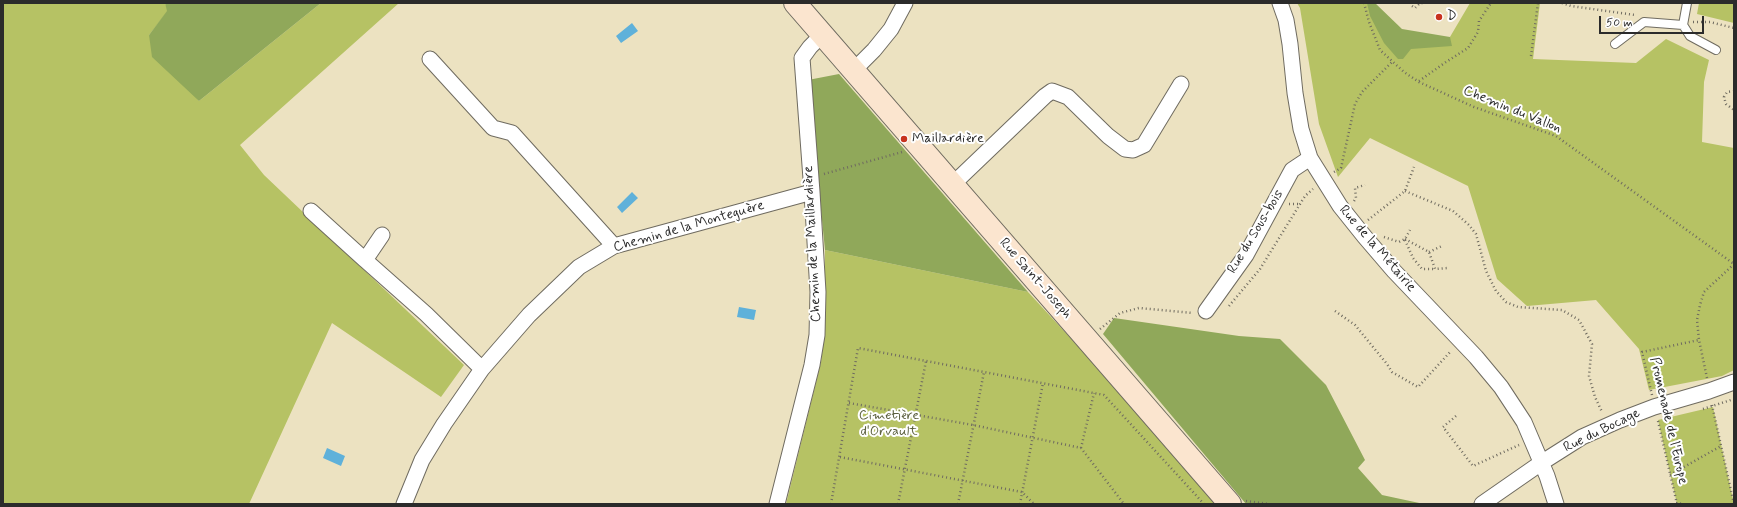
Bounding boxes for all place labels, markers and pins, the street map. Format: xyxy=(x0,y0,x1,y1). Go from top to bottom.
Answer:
place label: D xyxy=(1447,9,1457,25)
marker: D xyxy=(1434,12,1444,22)
place label: Maillardière xyxy=(912,131,984,147)
marker: Maillardière xyxy=(899,134,909,144)

